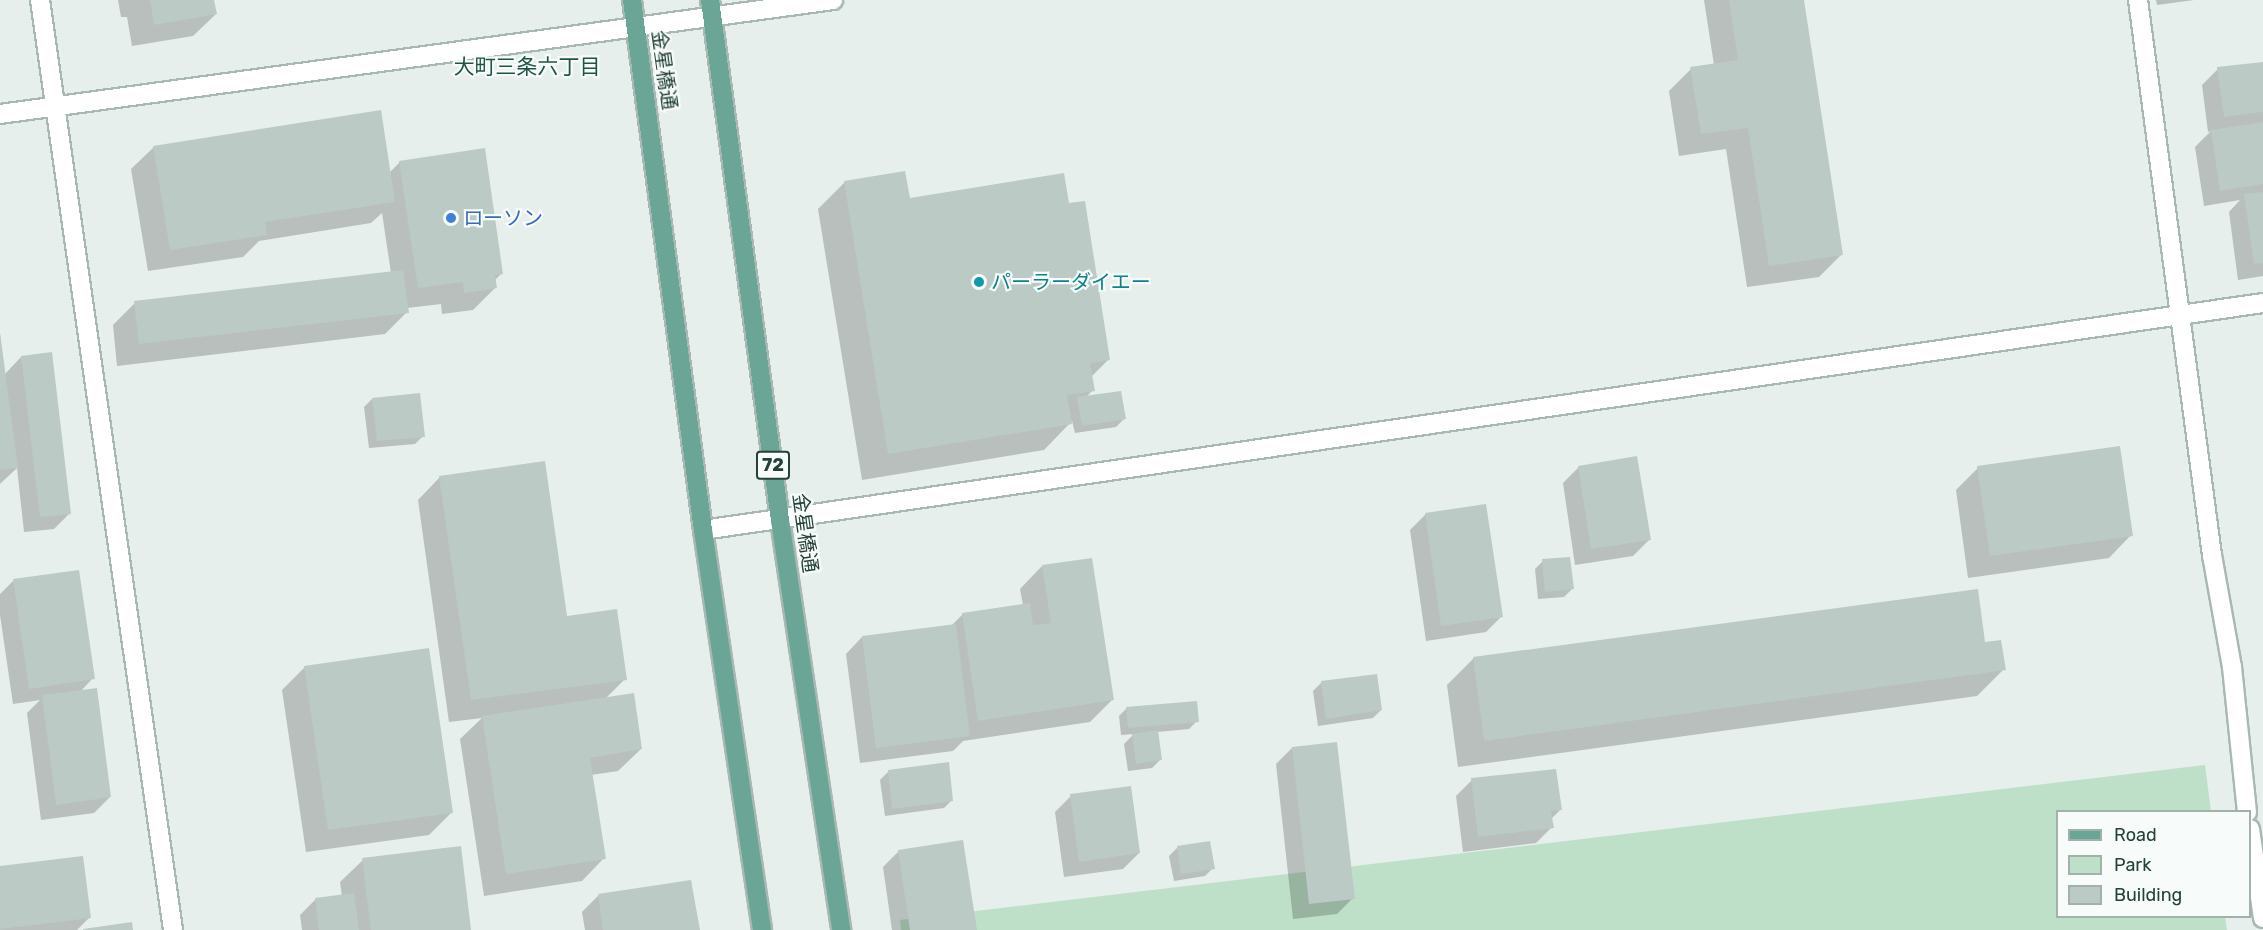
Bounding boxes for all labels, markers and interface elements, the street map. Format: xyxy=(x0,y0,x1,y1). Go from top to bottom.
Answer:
street label: 金星橋通 xyxy=(647,29,681,111)
district label: 大町三条六丁目 xyxy=(454,54,600,80)
place label: ローソン xyxy=(463,206,543,230)
marker: ローソン xyxy=(444,211,458,225)
place label: パーラーダイエー xyxy=(991,270,1151,294)
marker: パーラーダイエー xyxy=(972,275,986,289)
road number: 72 xyxy=(755,450,791,480)
street label: 金星橋通 xyxy=(788,492,822,574)
legend xyxy=(2056,810,2251,918)
text: Road xyxy=(2114,824,2157,846)
text: Park xyxy=(2114,854,2151,876)
text: Building xyxy=(2114,884,2182,906)

